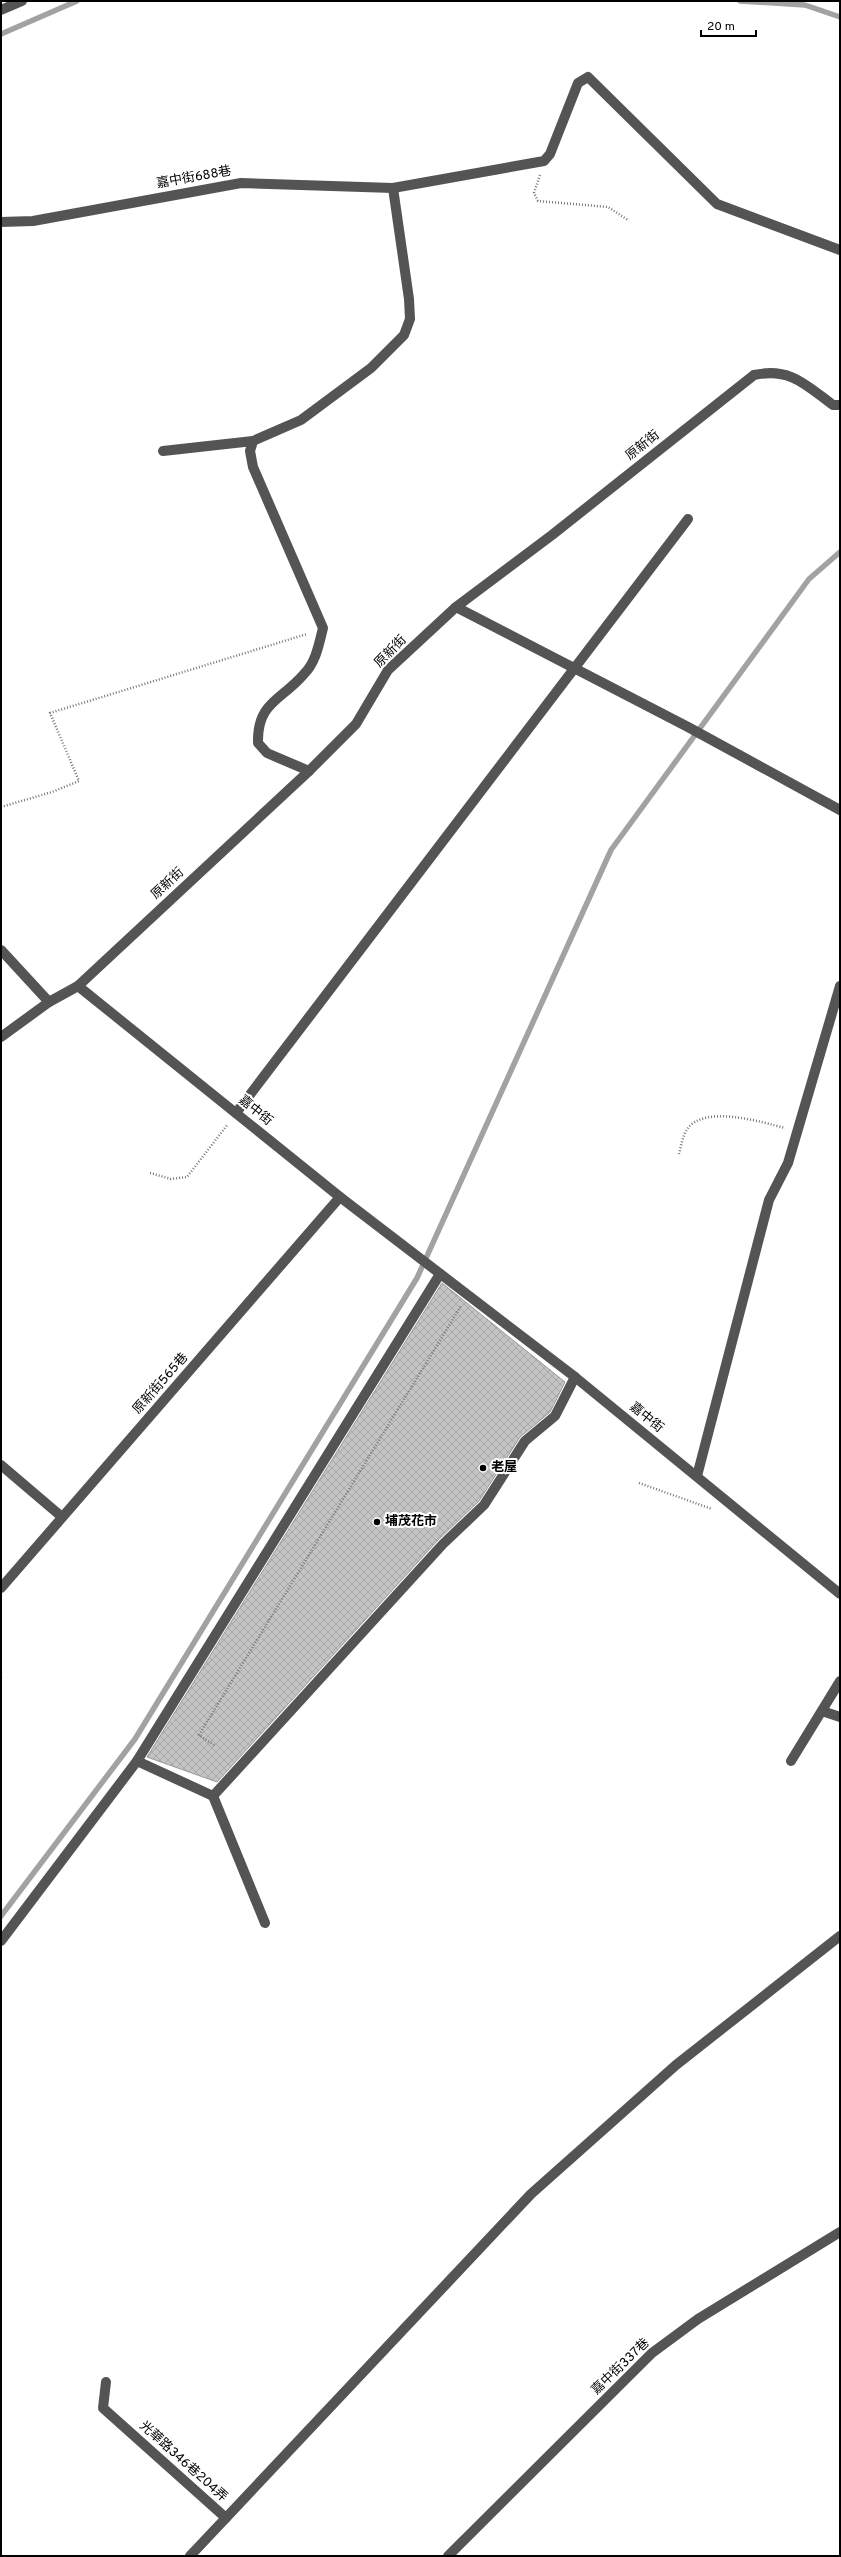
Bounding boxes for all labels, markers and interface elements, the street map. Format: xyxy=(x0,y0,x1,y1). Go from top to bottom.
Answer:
scale bar xyxy=(701,12,756,38)
text: 20 m xyxy=(707,19,735,35)
street label: 嘉中街688巷 xyxy=(155,164,233,192)
street label: 原新街 xyxy=(623,428,663,464)
street label: 原新街 xyxy=(372,632,410,672)
street label: 原新街 xyxy=(148,865,188,903)
street label: 嘉中街 xyxy=(235,1093,275,1129)
street label: 原新街565巷 xyxy=(130,1350,192,1418)
street label: 嘉中街 xyxy=(626,1400,666,1436)
place label: 老屋 xyxy=(491,1460,517,1476)
marker: 老屋 xyxy=(478,1463,488,1473)
place label: 埔茂花市 xyxy=(385,1513,437,1530)
marker: 埔茂花市 xyxy=(372,1517,382,1527)
street label: 嘉中街337巷 xyxy=(589,2335,653,2399)
street label: 光華路346巷204弄 xyxy=(136,2418,230,2506)

